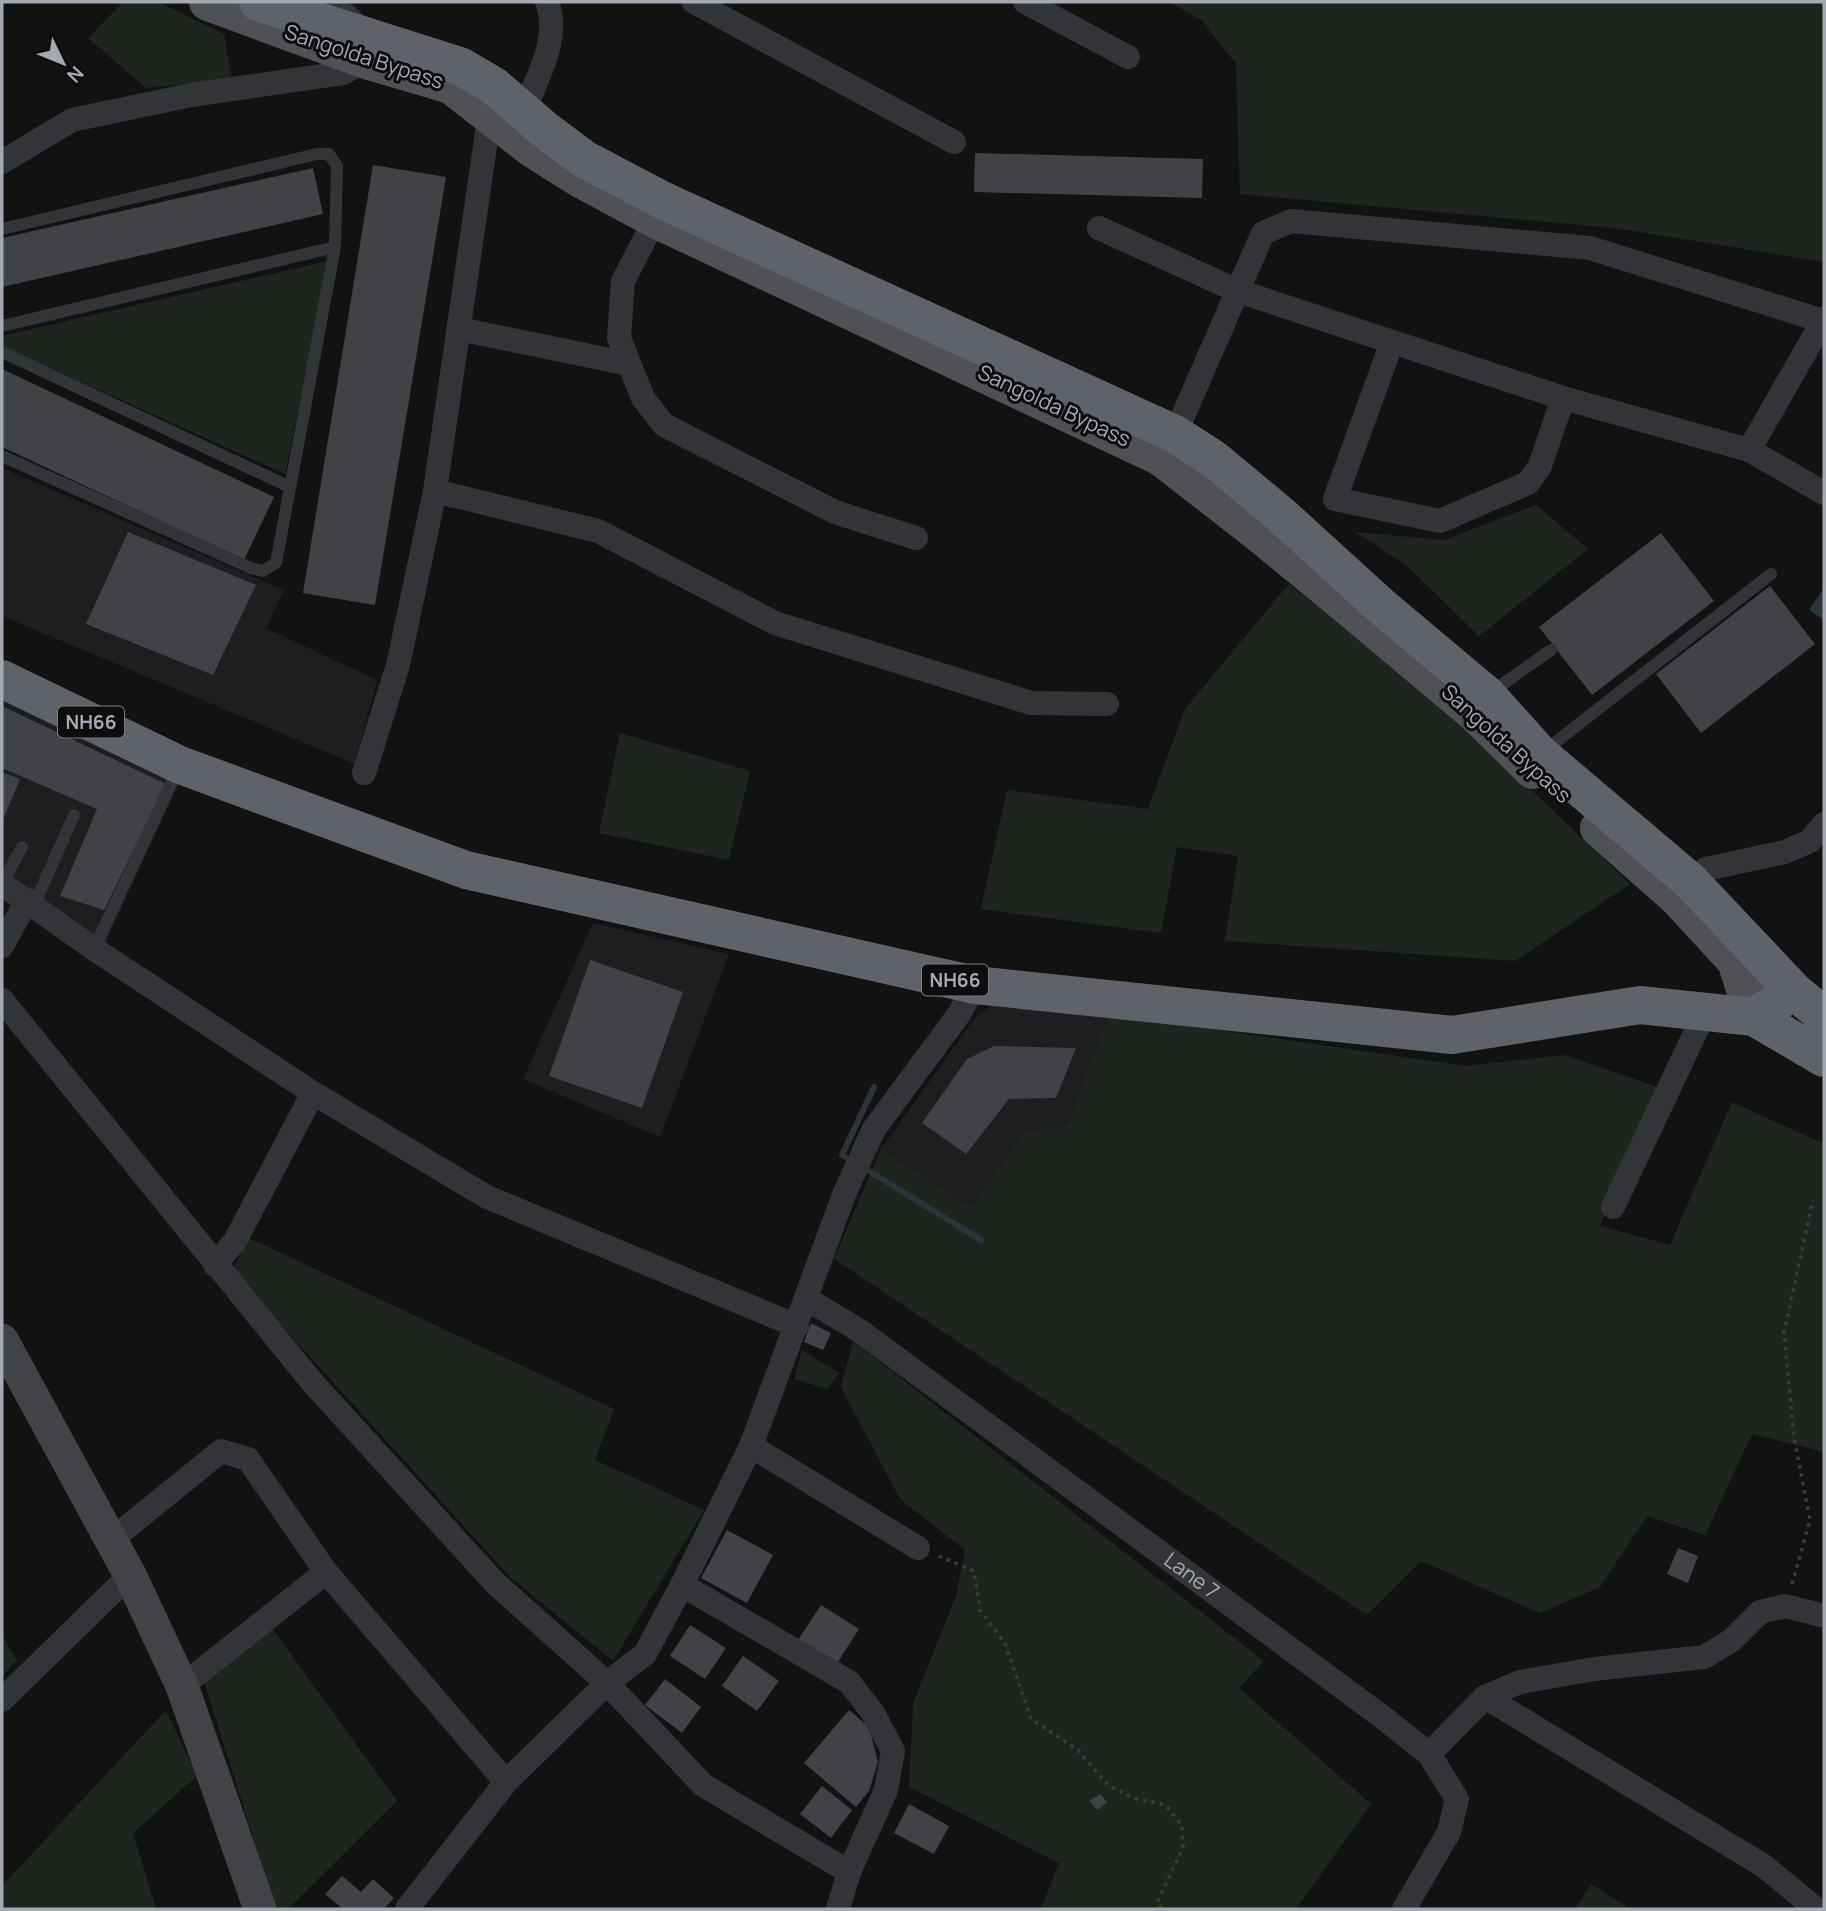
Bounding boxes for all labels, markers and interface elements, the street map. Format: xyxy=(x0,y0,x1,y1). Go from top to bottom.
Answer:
street label: Sangolda Bypass xyxy=(281,17,447,95)
north arrow xyxy=(28,28,98,98)
text: N xyxy=(61,61,90,88)
street label: Sangolda Bypass xyxy=(974,357,1135,453)
street label: Sangolda Bypass xyxy=(1436,678,1577,809)
road number: NH66 xyxy=(58,706,124,737)
road number: NH66 xyxy=(922,964,988,996)
street label: Lane 7 xyxy=(1159,1545,1225,1605)

